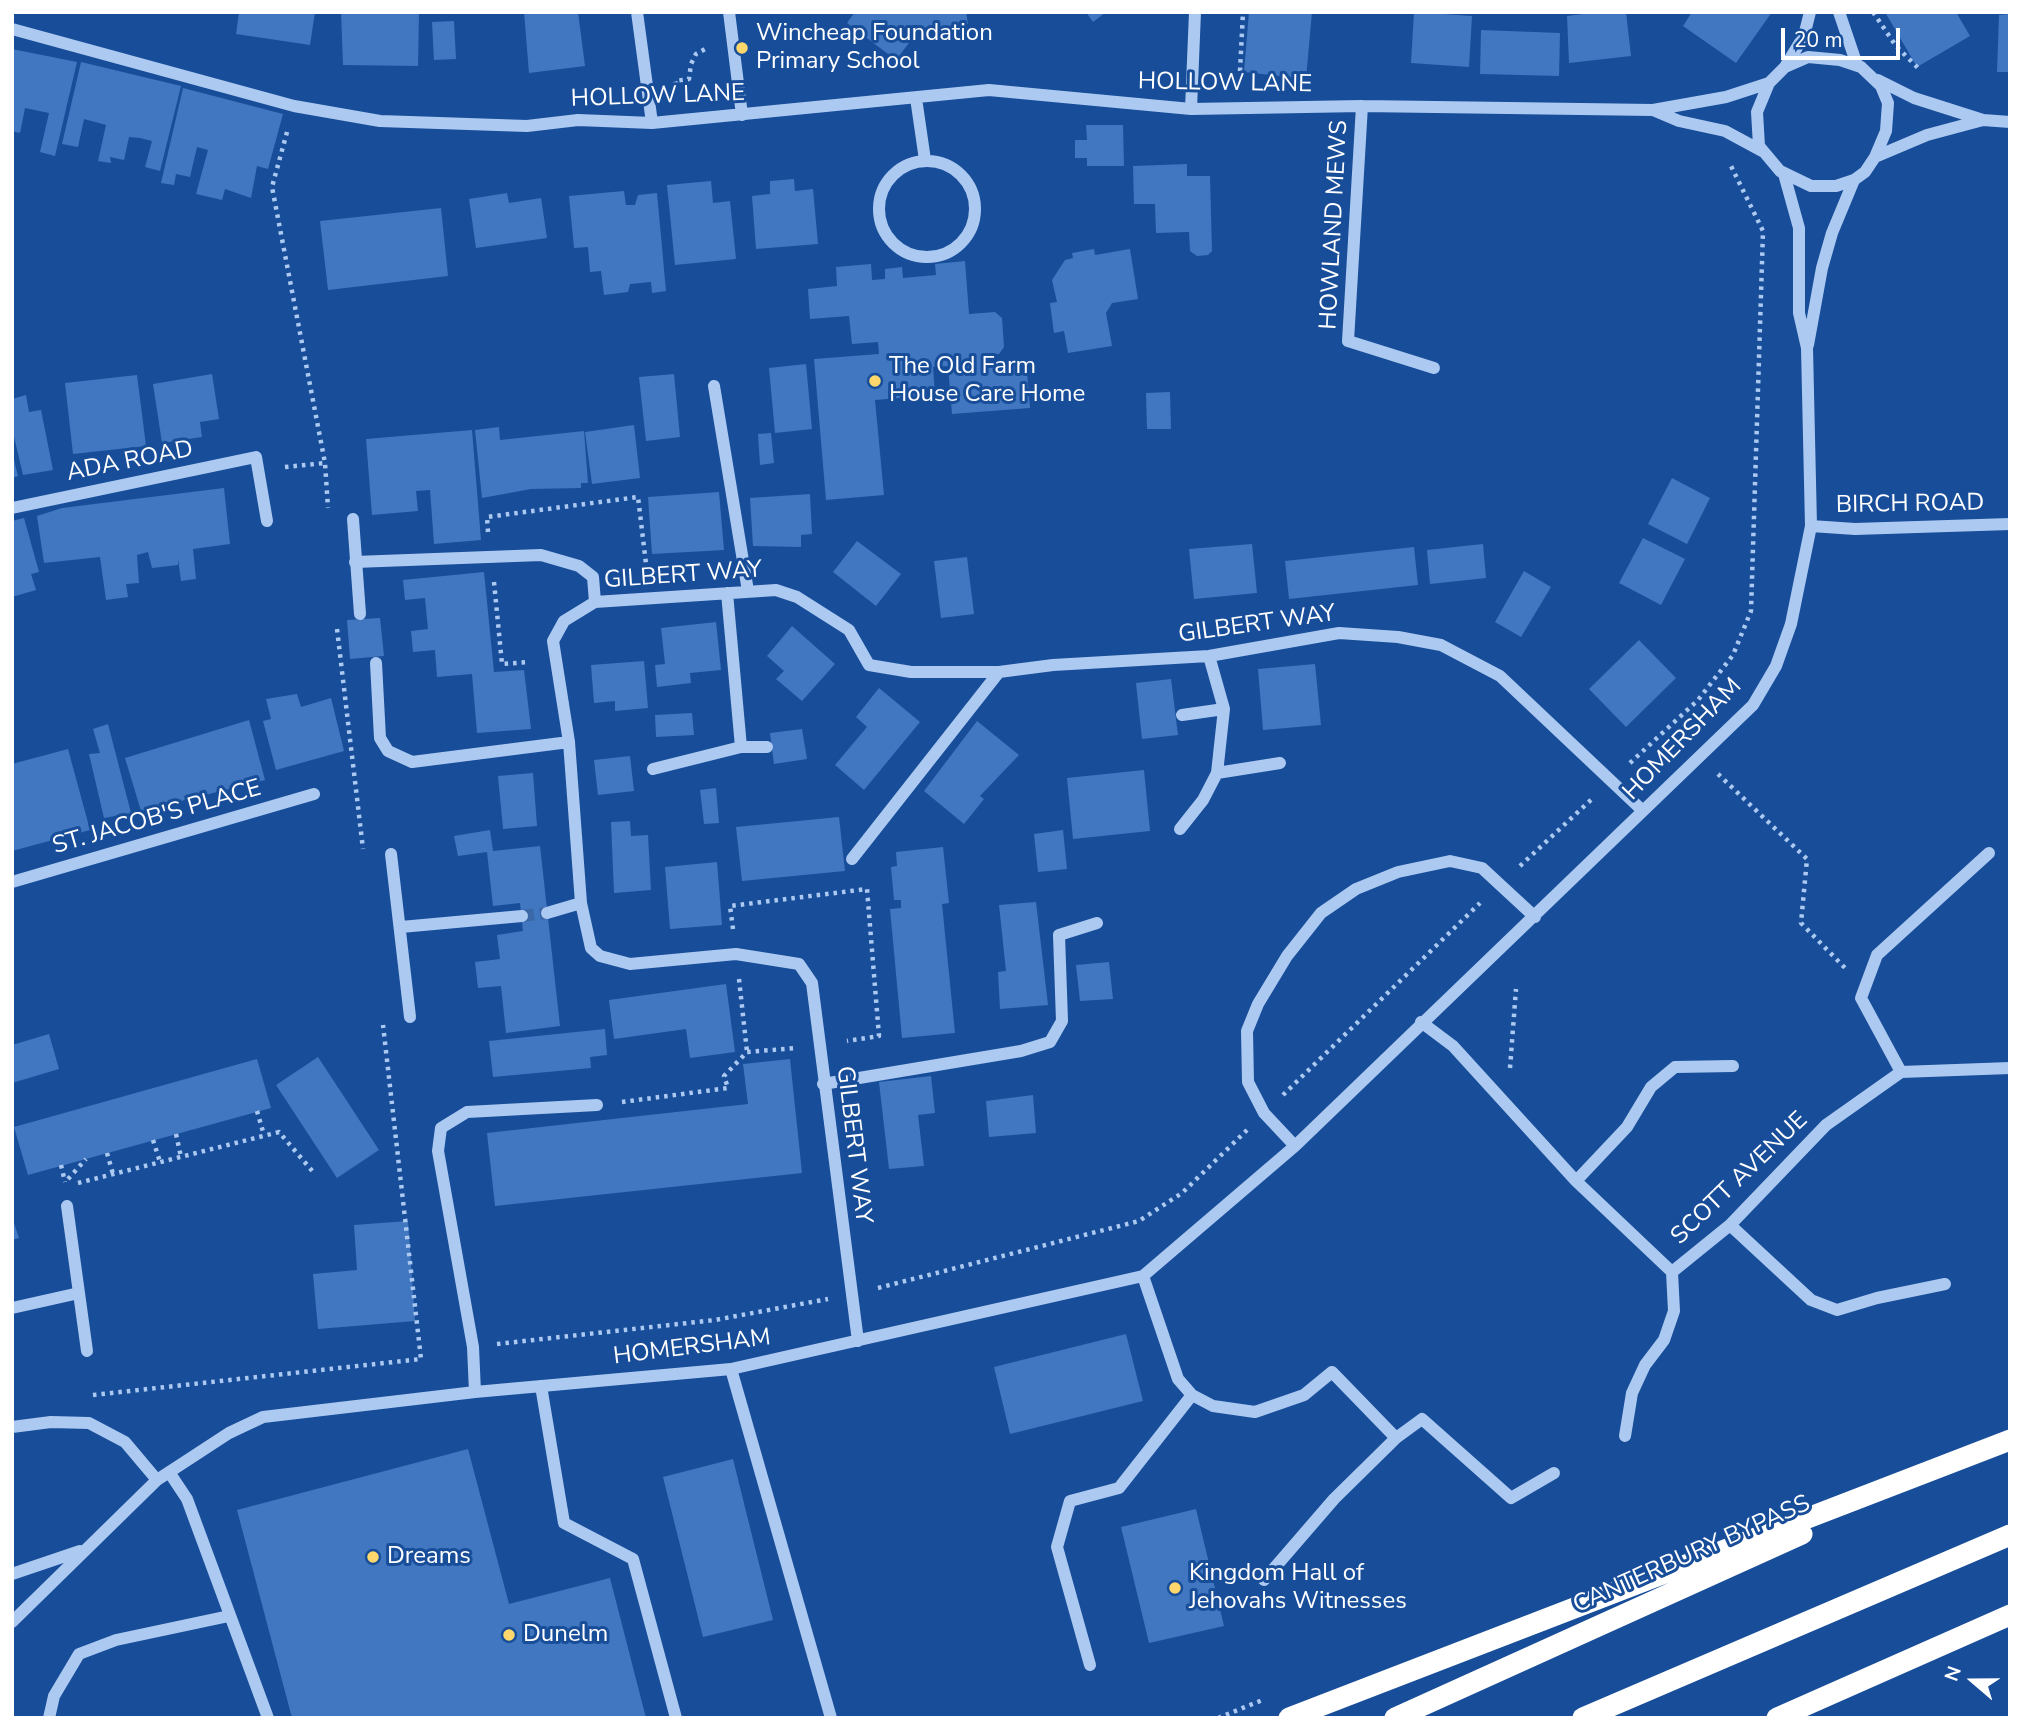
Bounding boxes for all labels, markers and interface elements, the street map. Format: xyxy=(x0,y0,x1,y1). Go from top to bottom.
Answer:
scale bar xyxy=(1784,14,1903,58)
place label: Wincheap Foundation Primary School xyxy=(756,20,993,76)
text: 20 m xyxy=(1794,26,1843,54)
marker: Wincheap Foundation Primary School xyxy=(734,40,750,56)
street label: HOLLOW LANE xyxy=(1138,68,1312,100)
street label: HOLLOW LANE xyxy=(570,80,746,114)
street label: HOWLAND MEWS xyxy=(1315,120,1355,330)
place label: The Old Farm House Care Home xyxy=(889,353,1085,409)
marker: The Old Farm House Care Home xyxy=(867,373,883,389)
street label: ADA ROAD xyxy=(64,436,196,488)
street label: BIRCH ROAD xyxy=(1836,489,1984,521)
street label: GILBERT WAY xyxy=(603,556,763,596)
street label: GILBERT WAY xyxy=(1177,600,1337,650)
street label: HOMERSHAM xyxy=(1618,673,1748,807)
street label: ST. JACOB'S PLACE xyxy=(49,774,265,862)
street label: GILBERT WAY xyxy=(829,1065,877,1225)
street label: SCOTT AVENUE xyxy=(1666,1106,1814,1252)
street label: HOMERSHAM xyxy=(612,1324,772,1372)
street label: CANTERBURY BYPASS xyxy=(1569,1490,1815,1620)
place label: Dreams xyxy=(387,1543,471,1571)
marker: Dreams xyxy=(365,1549,381,1565)
place label: Kingdom Hall of Jehovahs Witnesses xyxy=(1189,1560,1407,1616)
marker: Kingdom Hall of Jehovahs Witnesses xyxy=(1167,1580,1183,1596)
place label: Dunelm xyxy=(523,1621,608,1649)
marker: Dunelm xyxy=(501,1627,517,1643)
north arrow xyxy=(1938,1646,2008,1716)
text: N xyxy=(1939,1663,1968,1685)

